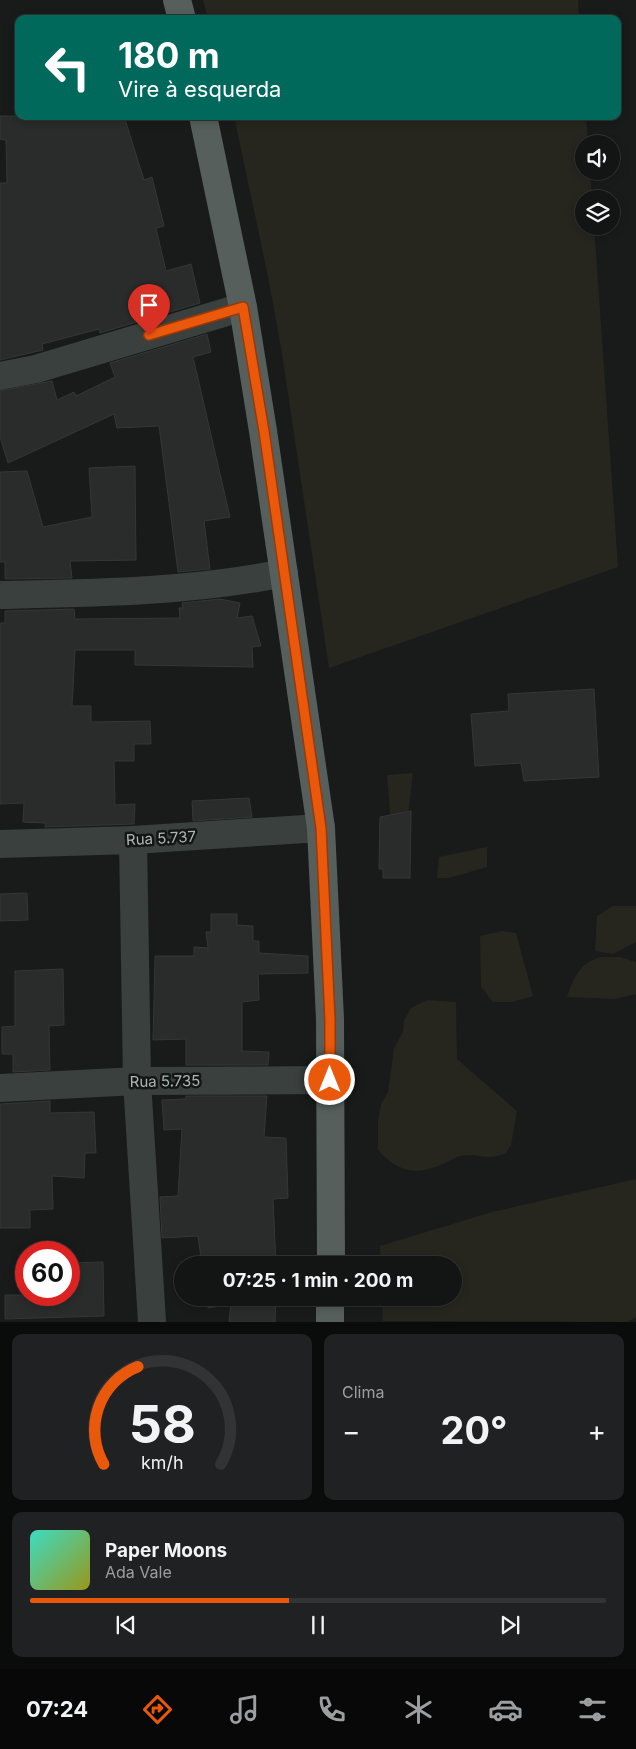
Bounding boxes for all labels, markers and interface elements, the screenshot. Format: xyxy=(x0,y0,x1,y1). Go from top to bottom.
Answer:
text: 180 m xyxy=(118,34,220,76)
icon: left xyxy=(35,35,100,100)
text: Vire à esquerda xyxy=(118,76,281,102)
map controls xyxy=(575,135,620,235)
button: sound xyxy=(575,135,620,180)
button: layers xyxy=(575,190,620,235)
pin xyxy=(128,284,170,335)
icon: arrive xyxy=(135,291,163,319)
street label: Rua 5.737 xyxy=(126,827,196,849)
position arrow xyxy=(303,1053,355,1105)
street label: Rua 5.735 xyxy=(130,1071,200,1091)
speed limit sign: 60 xyxy=(15,1241,80,1306)
text: 07:25 · 1 min · 200 m xyxy=(223,1269,413,1292)
text: Clima xyxy=(342,1382,384,1402)
text: 58 xyxy=(128,1393,196,1456)
text: 20° xyxy=(440,1407,508,1453)
text: − xyxy=(342,1414,361,1448)
text: + xyxy=(587,1414,606,1448)
text: km/h xyxy=(141,1452,183,1473)
text: Paper Moons xyxy=(105,1539,227,1562)
text: Ada Vale xyxy=(105,1562,172,1582)
icon: previous xyxy=(112,1611,140,1639)
icon: pause xyxy=(304,1611,332,1639)
icon: next xyxy=(496,1611,524,1639)
icon: directions xyxy=(140,1692,175,1727)
icon: music xyxy=(227,1692,262,1727)
icon: phone xyxy=(314,1692,349,1727)
icon: climate xyxy=(401,1692,436,1727)
icon: car xyxy=(488,1692,523,1727)
icon: filters xyxy=(575,1692,610,1727)
text: 07:24 xyxy=(26,1696,88,1722)

